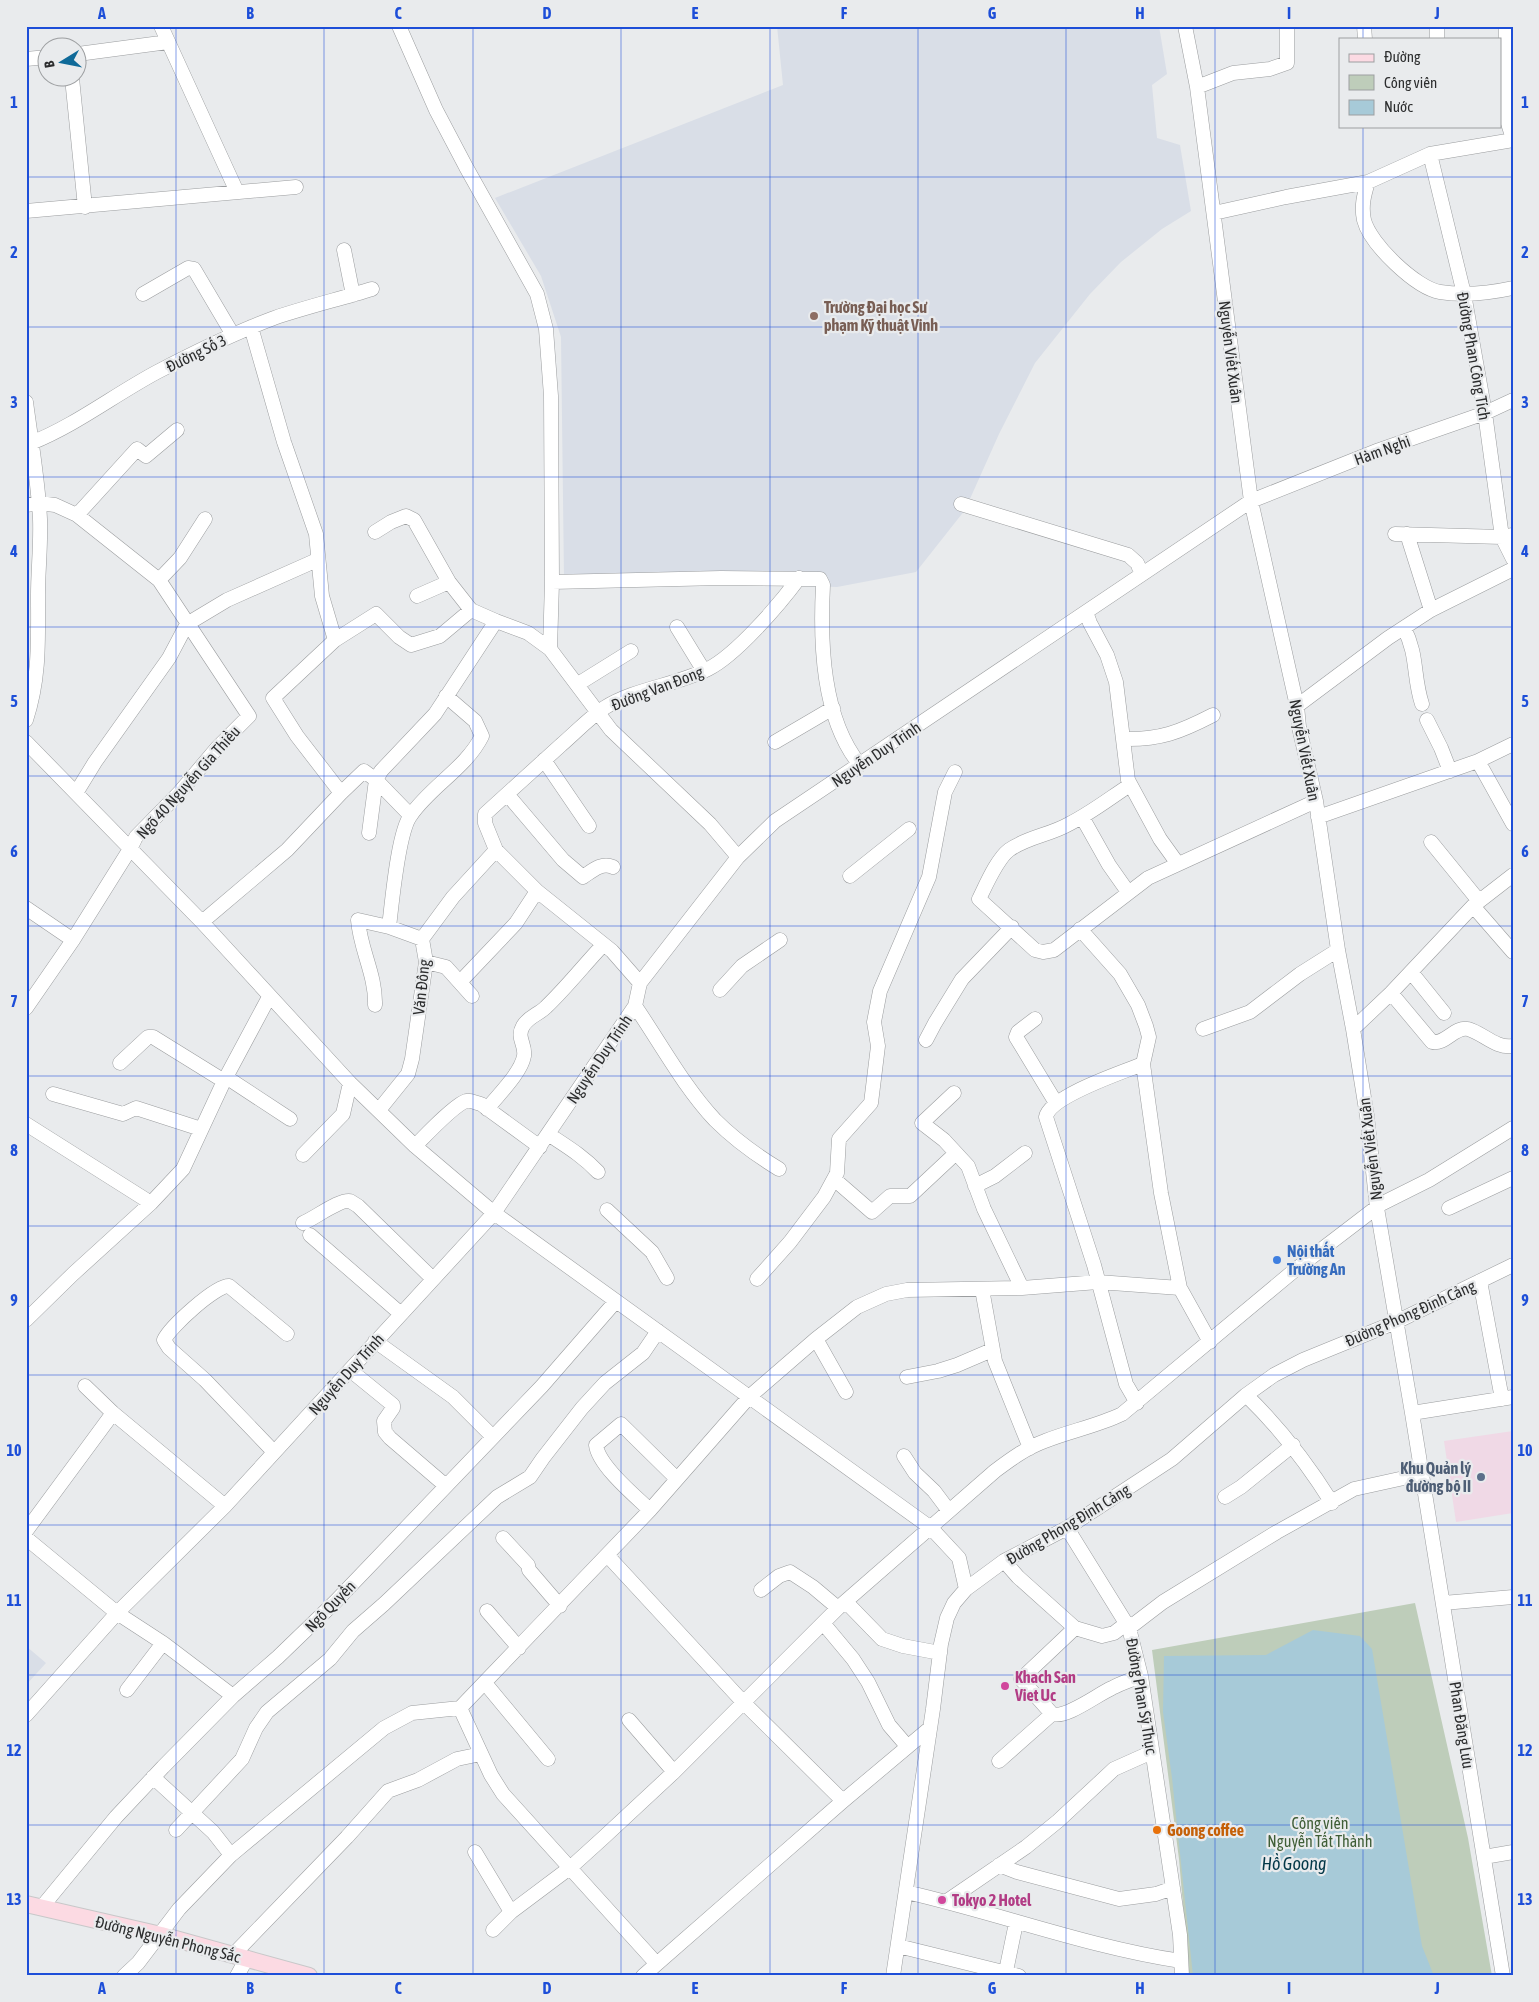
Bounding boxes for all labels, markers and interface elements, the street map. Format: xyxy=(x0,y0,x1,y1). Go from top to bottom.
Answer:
text: A xyxy=(97,4,106,22)
text: B xyxy=(246,4,254,22)
text: C xyxy=(394,4,402,22)
text: D xyxy=(543,4,552,22)
text: E xyxy=(692,4,699,22)
text: F xyxy=(841,4,848,22)
text: G xyxy=(988,4,997,22)
text: H xyxy=(1135,4,1145,22)
text: I xyxy=(1287,4,1291,22)
text: J xyxy=(1433,4,1440,22)
north arrow xyxy=(38,38,88,88)
legend xyxy=(1339,38,1502,128)
text: Đường xyxy=(1384,48,1421,65)
text: B xyxy=(41,59,58,69)
text: Công viên xyxy=(1384,74,1437,91)
text: 1 xyxy=(10,93,18,111)
text: 1 xyxy=(1521,93,1529,111)
text: Nước xyxy=(1384,98,1413,115)
text: 2 xyxy=(10,243,18,261)
text: 2 xyxy=(1521,243,1529,261)
street label: Đường Phan Công Tích xyxy=(1453,291,1494,422)
place label: Trường Đại học Sư phạm Kỹ thuật Vinh xyxy=(824,298,938,334)
street label: Nguyễn Viết Xuân xyxy=(1215,299,1247,405)
marker: Trường Đại học Sư phạm Kỹ thuật Vinh xyxy=(808,310,820,322)
street label: Đường Số 3 xyxy=(162,330,230,376)
text: 3 xyxy=(10,393,18,411)
text: 3 xyxy=(1521,393,1529,411)
street label: Hàm Nghi xyxy=(1352,432,1413,469)
text: 4 xyxy=(9,542,18,560)
text: 4 xyxy=(1520,542,1529,560)
street label: Đường Van Đong xyxy=(609,662,706,715)
text: 5 xyxy=(10,692,18,710)
text: 5 xyxy=(1521,692,1529,710)
street label: Nguyễn Viết Xuân xyxy=(1285,697,1325,803)
street label: Nguyễn Duy Trinh xyxy=(828,718,924,791)
street label: Ngõ 40 Nguyễn Gia Thiều xyxy=(132,721,244,843)
text: 6 xyxy=(10,842,18,860)
text: 6 xyxy=(1521,842,1529,860)
street label: Văn Đông xyxy=(409,958,434,1016)
text: 7 xyxy=(10,992,18,1010)
text: 7 xyxy=(1521,992,1529,1010)
street label: Nguyễn Duy Trinh xyxy=(563,1011,636,1107)
street label: Nguyễn Viết Xuân xyxy=(1354,1096,1386,1202)
text: 8 xyxy=(10,1141,18,1159)
text: 8 xyxy=(1521,1141,1529,1159)
place label: Nội thất Trường An xyxy=(1287,1241,1346,1278)
marker: Nội thất Trường An xyxy=(1271,1254,1283,1266)
street label: Đường Phong Định Cảng xyxy=(1342,1276,1478,1351)
text: 9 xyxy=(10,1291,18,1309)
text: 9 xyxy=(1521,1291,1529,1309)
street label: Nguyễn Duy Trinh xyxy=(305,1330,388,1419)
text: 10 xyxy=(6,1441,22,1459)
text: 10 xyxy=(1517,1441,1533,1459)
place label: Khu Quản lý đường bộ II xyxy=(1400,1459,1471,1495)
marker: Khu Quản lý đường bộ II xyxy=(1475,1471,1487,1483)
street label: Đường Phong Định Cảng xyxy=(1003,1480,1134,1569)
street label: Ngô Quyền xyxy=(300,1576,360,1636)
text: 11 xyxy=(6,1591,22,1609)
text: 11 xyxy=(1517,1591,1533,1609)
street label: Đường Phan Sỹ Thục xyxy=(1122,1637,1161,1756)
place label: Khach San Viet Uc xyxy=(1014,1668,1076,1704)
marker: Khach San Viet Uc xyxy=(999,1680,1011,1692)
street label: Phan Đăng Lưu xyxy=(1445,1680,1478,1770)
text: 12 xyxy=(6,1741,22,1759)
text: 12 xyxy=(1517,1741,1533,1759)
park label: Công viên Nguyễn Tất Thành xyxy=(1267,1814,1373,1851)
place label: Goong coffee xyxy=(1167,1821,1244,1839)
marker: Goong coffee xyxy=(1151,1824,1163,1836)
water label: Hồ Goong xyxy=(1261,1853,1327,1874)
text: 13 xyxy=(6,1890,22,1908)
text: 13 xyxy=(1517,1890,1533,1908)
place label: Tokyo 2 Hotel xyxy=(952,1891,1032,1909)
marker: Tokyo 2 Hotel xyxy=(936,1894,948,1906)
street label: Đường Nguyễn Phong Sắc xyxy=(93,1912,242,1967)
text: A xyxy=(97,1979,106,1997)
text: B xyxy=(246,1979,254,1997)
text: C xyxy=(394,1979,402,1997)
text: D xyxy=(543,1979,552,1997)
text: E xyxy=(692,1979,699,1997)
text: F xyxy=(841,1979,848,1997)
text: G xyxy=(988,1979,997,1997)
text: H xyxy=(1135,1979,1145,1997)
text: I xyxy=(1287,1979,1291,1997)
text: J xyxy=(1433,1979,1440,1997)

